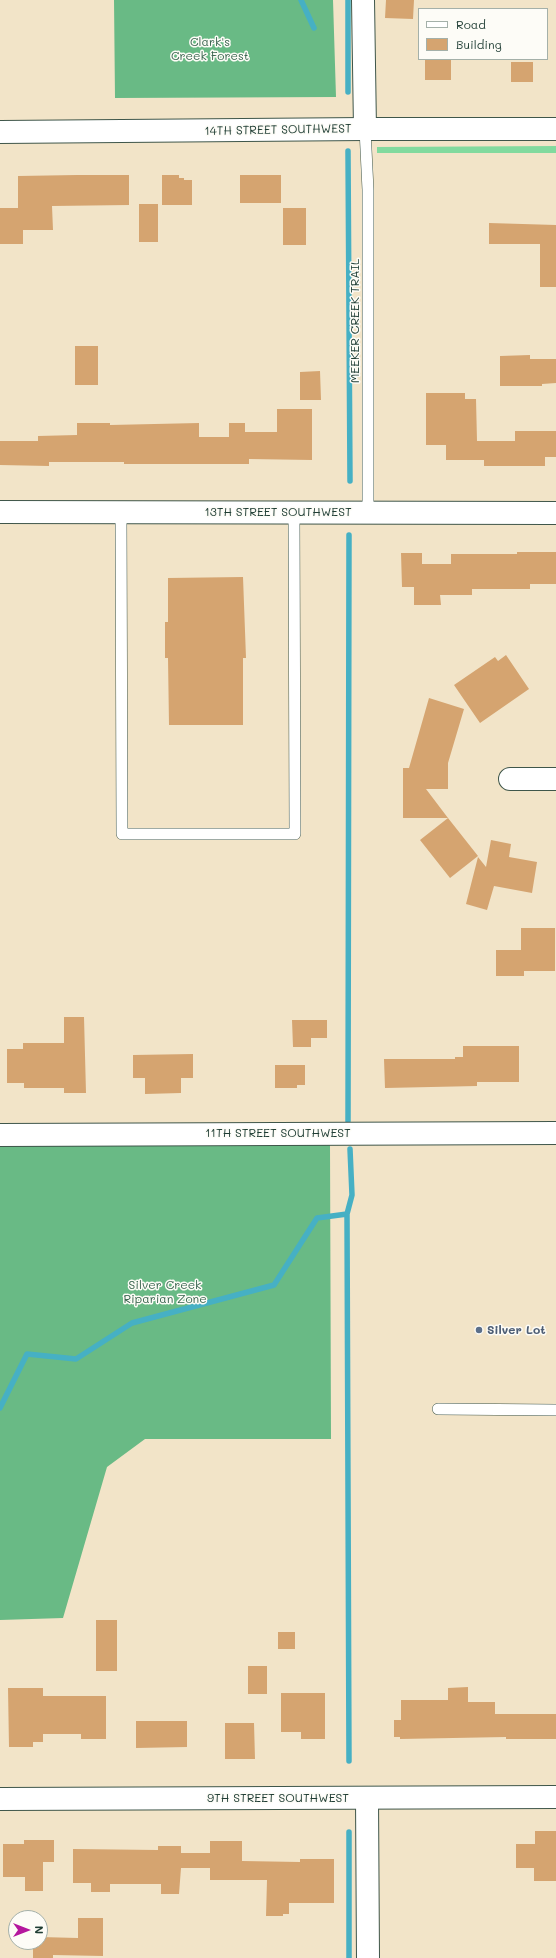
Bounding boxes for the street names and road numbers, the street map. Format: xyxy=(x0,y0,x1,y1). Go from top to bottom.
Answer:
street label: 14TH STREET SOUTHWEST xyxy=(204,122,352,138)
street label: MEEKER CREEK TRAIL xyxy=(348,259,362,383)
street label: 13TH STREET SOUTHWEST xyxy=(204,505,352,519)
street label: 11TH STREET SOUTHWEST xyxy=(205,1126,351,1140)
street label: 9TH STREET SOUTHWEST xyxy=(207,1791,349,1805)

